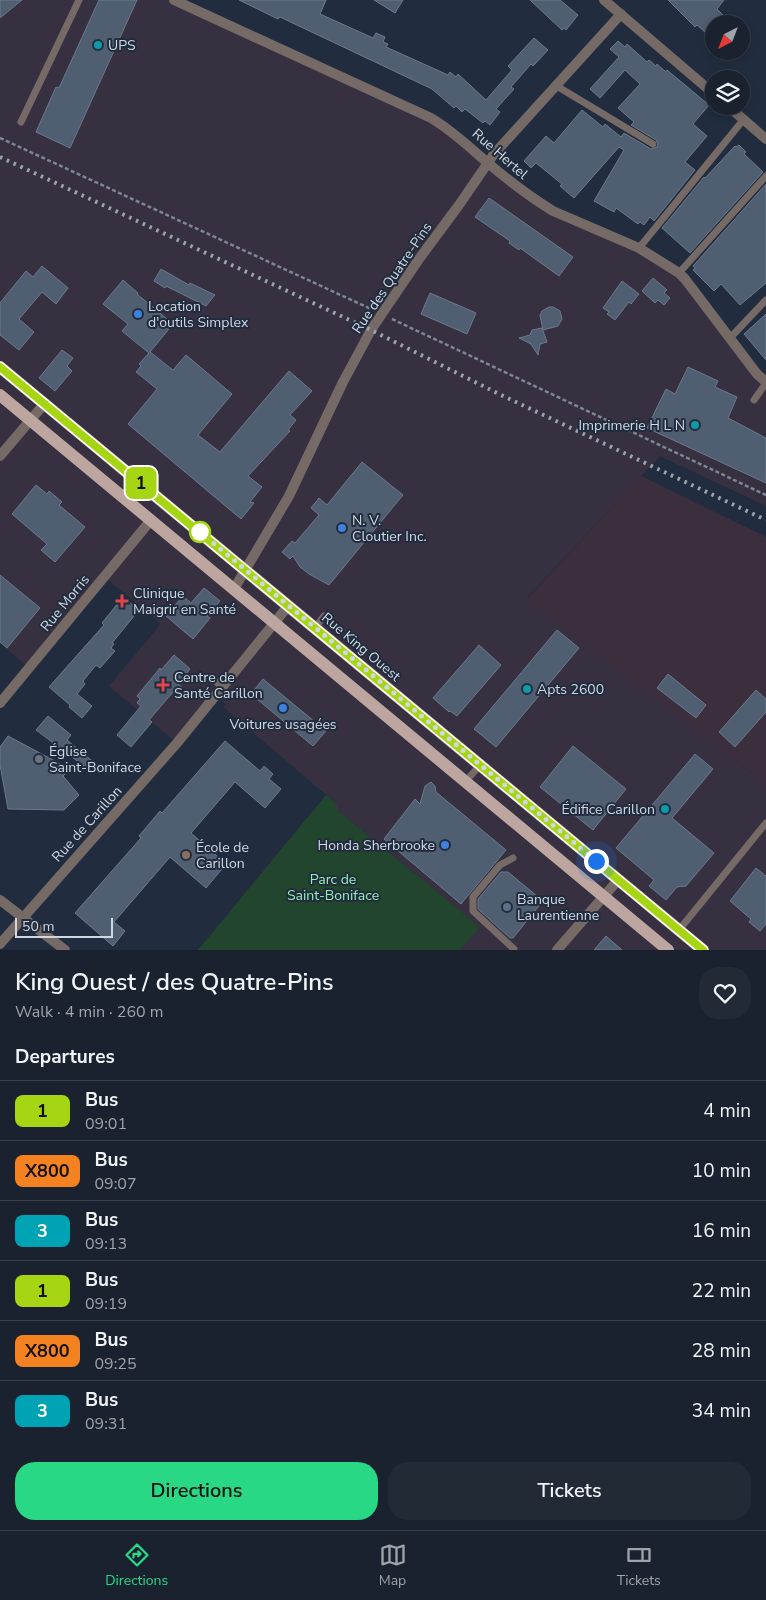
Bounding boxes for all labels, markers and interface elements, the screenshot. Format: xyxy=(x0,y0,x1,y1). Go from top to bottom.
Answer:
north arrow xyxy=(705,15,750,60)
map controls xyxy=(705,15,750,115)
place label: UPS xyxy=(108,36,136,55)
marker: UPS xyxy=(92,39,104,51)
button: layers xyxy=(705,70,750,115)
street label: Rue Hertel xyxy=(468,124,533,184)
street label: Rue des Quatre-Pins xyxy=(348,218,436,337)
place label: Location d'outils Simplex xyxy=(148,297,249,332)
marker: Location d'outils Simplex xyxy=(132,308,144,320)
place label: Imprimerie H L N xyxy=(578,416,685,435)
marker: Imprimerie H L N xyxy=(689,419,701,431)
line badge: 1 xyxy=(125,467,157,499)
text: 1 xyxy=(136,471,146,495)
place label: N. V. Cloutier Inc. xyxy=(352,511,427,546)
unlabelled marker xyxy=(189,521,211,543)
marker: N. V. Cloutier Inc. xyxy=(336,522,348,534)
street label: Rue Morris xyxy=(36,570,94,635)
place label: Clinique Maigrir en Santé xyxy=(133,584,236,619)
marker: Clinique Maigrir en Santé xyxy=(115,594,129,608)
street label: Rue King Ouest xyxy=(318,608,405,686)
place label: Centre de Santé Carillon xyxy=(174,668,263,703)
marker: Centre de Santé Carillon xyxy=(156,678,170,692)
place label: Apts 2600 xyxy=(537,680,604,699)
marker: Apts 2600 xyxy=(521,683,533,695)
marker: Voitures usagées xyxy=(277,702,289,714)
place label: Voitures usagées xyxy=(228,715,337,734)
place label: Église Saint-Boniface xyxy=(49,742,141,777)
marker: Église Saint-Boniface xyxy=(33,753,45,765)
street label: Rue de Carillon xyxy=(48,782,126,866)
place label: Édifice Carillon xyxy=(561,800,655,819)
marker: Édifice Carillon xyxy=(659,803,671,815)
place label: Honda Sherbrooke xyxy=(317,836,435,855)
place label: École de Carillon xyxy=(196,838,249,873)
marker: Honda Sherbrooke xyxy=(439,839,451,851)
marker: École de Carillon xyxy=(180,849,192,861)
your location xyxy=(584,849,609,874)
park label: Parc de Saint-Boniface xyxy=(287,870,379,905)
place label: Banque Laurentienne xyxy=(517,890,599,925)
marker: Banque Laurentienne xyxy=(501,901,513,913)
scale bar xyxy=(15,915,112,938)
text: 50 m xyxy=(22,917,54,936)
text: King Ouest / des Quatre-Pins xyxy=(15,966,334,998)
button: heart xyxy=(699,967,751,1019)
text: Walk · 4 min · 260 m xyxy=(15,1001,163,1023)
text: Departures xyxy=(15,1044,115,1070)
text: Bus xyxy=(85,1087,118,1113)
text: 4 min xyxy=(703,1098,751,1124)
text: 1 xyxy=(37,1099,48,1123)
text: 09:01 xyxy=(85,1113,127,1135)
text: Bus xyxy=(95,1147,128,1173)
text: 10 min xyxy=(692,1158,751,1184)
text: X800 xyxy=(25,1159,70,1183)
text: 09:07 xyxy=(95,1173,137,1195)
text: Bus xyxy=(85,1207,118,1233)
text: 16 min xyxy=(692,1218,751,1244)
text: 3 xyxy=(37,1219,48,1243)
text: 09:13 xyxy=(85,1233,127,1255)
text: Bus xyxy=(85,1267,118,1293)
text: 22 min xyxy=(692,1278,751,1304)
text: 1 xyxy=(37,1279,48,1303)
text: 09:19 xyxy=(85,1293,127,1315)
text: Bus xyxy=(95,1327,128,1353)
text: 28 min xyxy=(692,1338,751,1364)
text: X800 xyxy=(25,1339,70,1363)
text: 09:25 xyxy=(95,1353,137,1375)
text: Bus xyxy=(85,1387,118,1413)
text: 34 min xyxy=(692,1398,751,1424)
text: 3 xyxy=(37,1399,48,1423)
text: 09:31 xyxy=(85,1413,127,1435)
button: Directions xyxy=(15,1462,378,1520)
button: Tickets xyxy=(388,1462,751,1520)
tab: Directions xyxy=(105,1541,168,1590)
tab: Map xyxy=(379,1541,407,1590)
tab: Tickets xyxy=(617,1541,661,1590)

